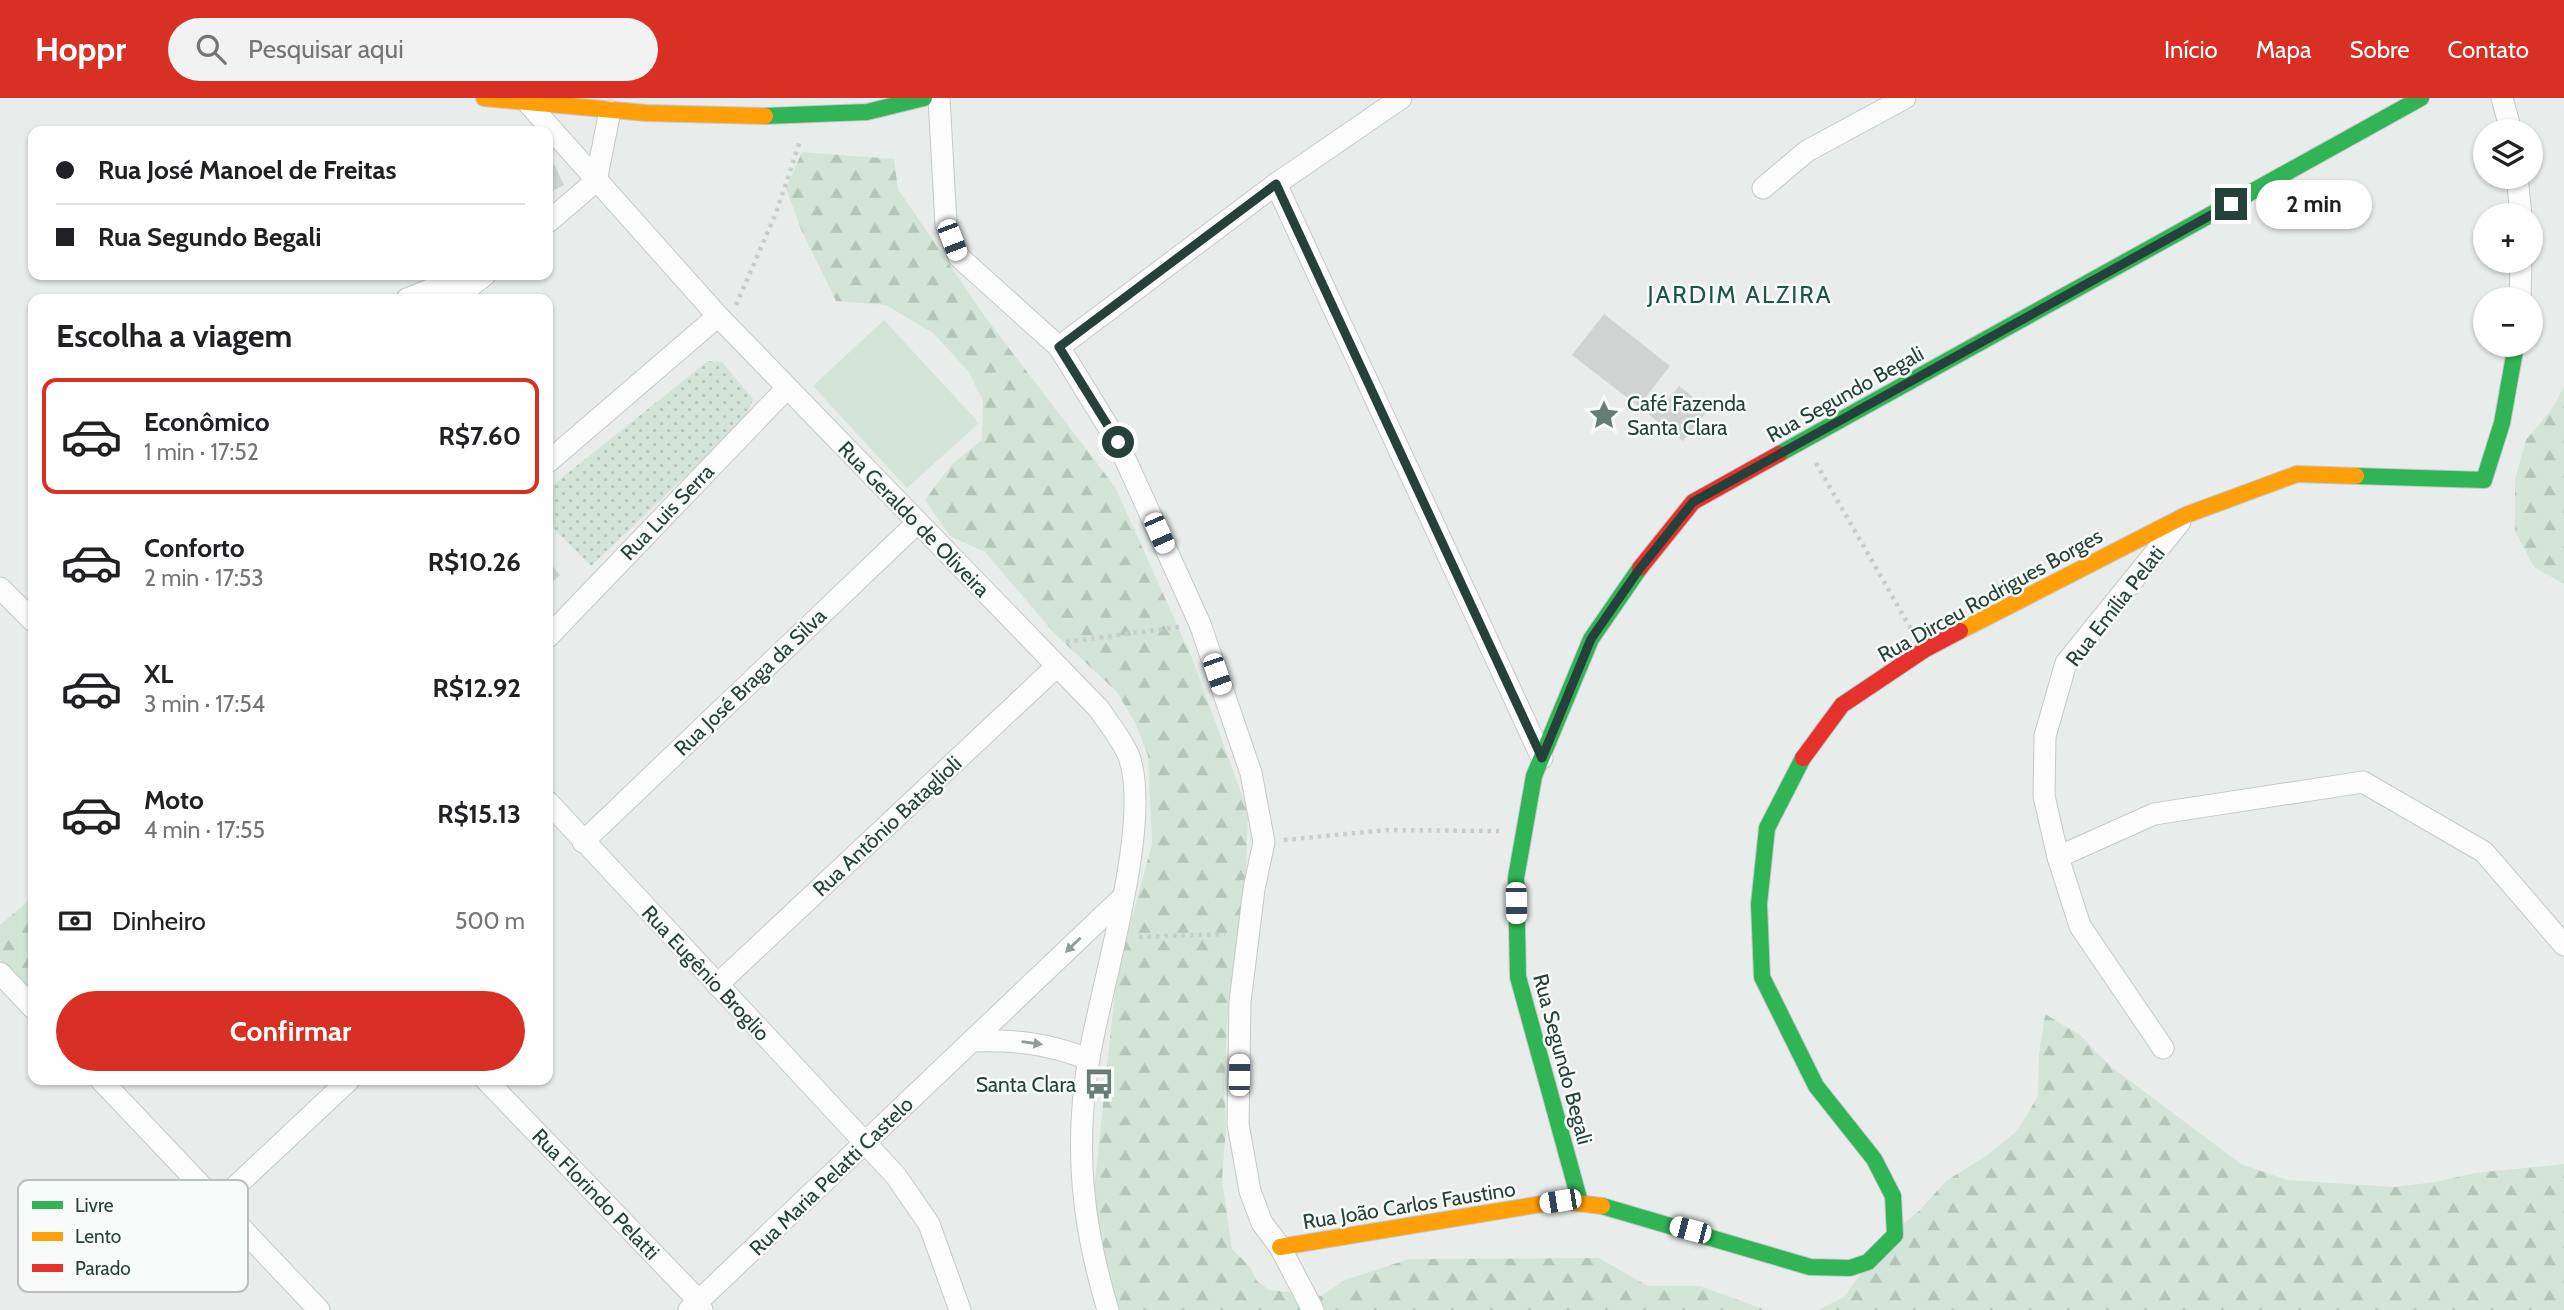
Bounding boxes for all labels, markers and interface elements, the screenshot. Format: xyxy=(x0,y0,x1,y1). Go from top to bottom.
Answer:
search box xyxy=(168,18,658,81)
text: Hoppr xyxy=(35,29,126,69)
icon: search xyxy=(192,30,230,68)
text: Pesquisar aqui xyxy=(248,33,404,65)
text: Início xyxy=(2164,35,2218,64)
text: Mapa xyxy=(2256,35,2311,64)
text: Sobre xyxy=(2349,35,2410,64)
text: Contato xyxy=(2448,35,2529,64)
map controls xyxy=(2473,119,2543,357)
button: layers xyxy=(2473,119,2543,189)
text: Rua José Manoel de Freitas xyxy=(98,154,396,186)
callout: 2 min xyxy=(2256,180,2371,228)
route end xyxy=(2215,188,2247,220)
text: 2 min xyxy=(2286,190,2342,218)
button: + xyxy=(2473,203,2543,273)
car xyxy=(935,217,970,263)
text: Rua Segundo Begali xyxy=(98,221,322,253)
district label: JARDIM ALZIRA xyxy=(1646,280,1833,309)
button: − xyxy=(2473,287,2543,357)
text: Escolha a viagem xyxy=(56,316,292,355)
street label: Rua Segundo Begali xyxy=(1762,340,1928,448)
place label: Café Fazenda Santa Clara xyxy=(1627,391,1746,440)
place icon: Café Fazenda Santa Clara xyxy=(1587,398,1621,432)
icon: car xyxy=(60,405,123,468)
text: Econômico xyxy=(144,406,270,438)
text: R$7.60 xyxy=(439,420,521,452)
route start xyxy=(1102,426,1134,458)
street label: Rua Geraldo de Oliveira xyxy=(833,436,995,602)
text: 1 min · 17:52 xyxy=(144,438,259,466)
street label: Rua Luis Serra xyxy=(615,459,719,565)
car xyxy=(1141,510,1178,556)
street label: Rua Dirceu Rodrigues Borges xyxy=(1873,523,2107,667)
icon: car xyxy=(60,531,123,594)
text: Conforto xyxy=(144,532,245,564)
street label: Rua Emília Pelati xyxy=(2060,541,2170,671)
text: R$10.26 xyxy=(428,546,521,578)
text: 2 min · 17:53 xyxy=(144,564,264,592)
street label: Rua José Braga da Silva xyxy=(669,603,831,761)
car xyxy=(1201,651,1234,697)
icon: car xyxy=(60,657,123,720)
text: XL xyxy=(144,658,173,690)
text: R$12.92 xyxy=(433,672,521,704)
text: 3 min · 17:54 xyxy=(144,690,265,718)
street label: Rua Antônio Bataglioli xyxy=(807,751,967,901)
icon: car xyxy=(60,783,123,846)
text: Moto xyxy=(144,784,204,816)
text: R$15.13 xyxy=(437,798,521,830)
text: 4 min · 17:55 xyxy=(144,816,265,844)
car xyxy=(1506,882,1527,924)
street label: Rua Eugênio Broglio xyxy=(637,900,775,1046)
icon: cash xyxy=(56,902,94,940)
text: Dinheiro xyxy=(112,905,206,937)
text: 500 m xyxy=(455,907,525,935)
one-way arrow xyxy=(1065,937,1082,953)
street label: Rua Segundo Begali xyxy=(1528,971,1598,1147)
button: Confirmar xyxy=(56,991,525,1071)
one-way arrow xyxy=(1021,1037,1043,1048)
car xyxy=(1229,1054,1250,1096)
bus stop icon: Santa Clara xyxy=(1082,1067,1116,1101)
place label: Santa Clara xyxy=(976,1072,1076,1097)
street label: Rua Maria Pelatti Castelo xyxy=(744,1091,918,1261)
street label: Rua Florindo Pelatti xyxy=(527,1123,665,1265)
street label: Rua João Carlos Faustino xyxy=(1301,1176,1517,1234)
legend xyxy=(18,1180,248,1292)
car xyxy=(1538,1187,1583,1215)
text: Livre xyxy=(75,1194,114,1217)
car xyxy=(1667,1214,1714,1246)
text: Lento xyxy=(75,1225,121,1248)
text: Parado xyxy=(75,1257,131,1280)

